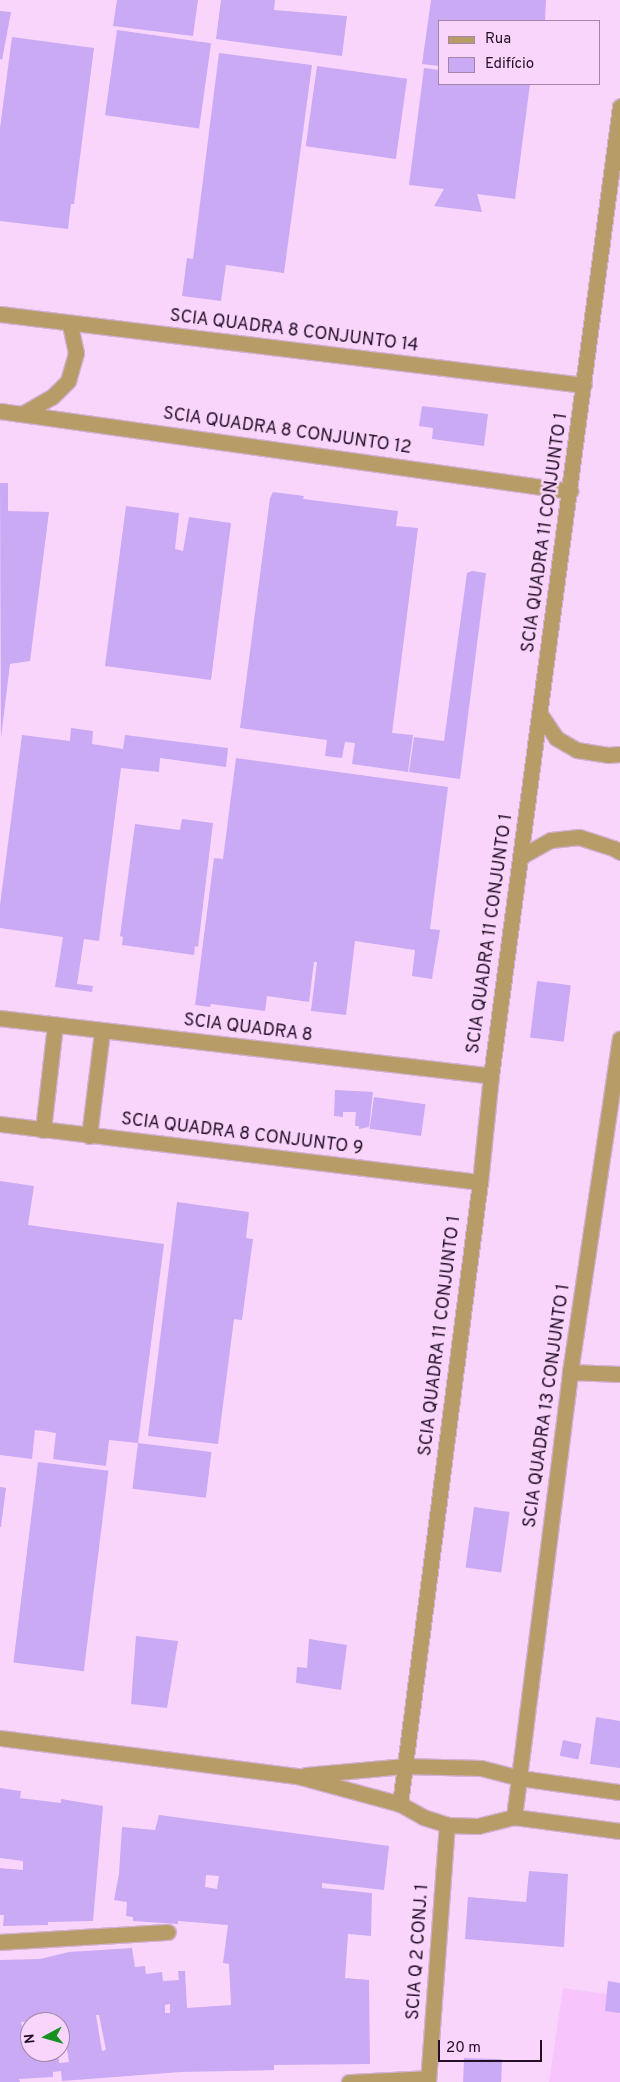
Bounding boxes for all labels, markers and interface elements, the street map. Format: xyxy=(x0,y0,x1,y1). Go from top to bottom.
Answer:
legend xyxy=(438,20,600,85)
text: Rua xyxy=(485,30,511,49)
text: Edifício xyxy=(485,55,534,74)
street label: SCIA QUADRA 8 CONJUNTO 14 xyxy=(168,306,420,358)
street label: SCIA QUADRA 8 CONJUNTO 12 xyxy=(161,404,413,460)
street label: SCIA QUADRA 11 CONJUNTO 1 xyxy=(518,411,574,655)
street label: SCIA QUADRA 11 CONJUNTO 1 xyxy=(463,812,519,1056)
street label: SCIA QUADRA 8 xyxy=(182,1010,314,1048)
street label: SCIA QUADRA 8 CONJUNTO 9 xyxy=(119,1109,365,1161)
street label: SCIA QUADRA 11 CONJUNTO 1 xyxy=(415,1214,467,1458)
street label: SCIA QUADRA 13 CONJUNTO 1 xyxy=(520,1282,576,1530)
street label: SCIA Q 2 CONJ. 1 xyxy=(403,1883,435,2021)
north arrow xyxy=(20,2012,70,2062)
scale bar xyxy=(440,2030,544,2062)
text: N xyxy=(22,2033,40,2044)
text: 20 m xyxy=(446,2039,481,2058)

